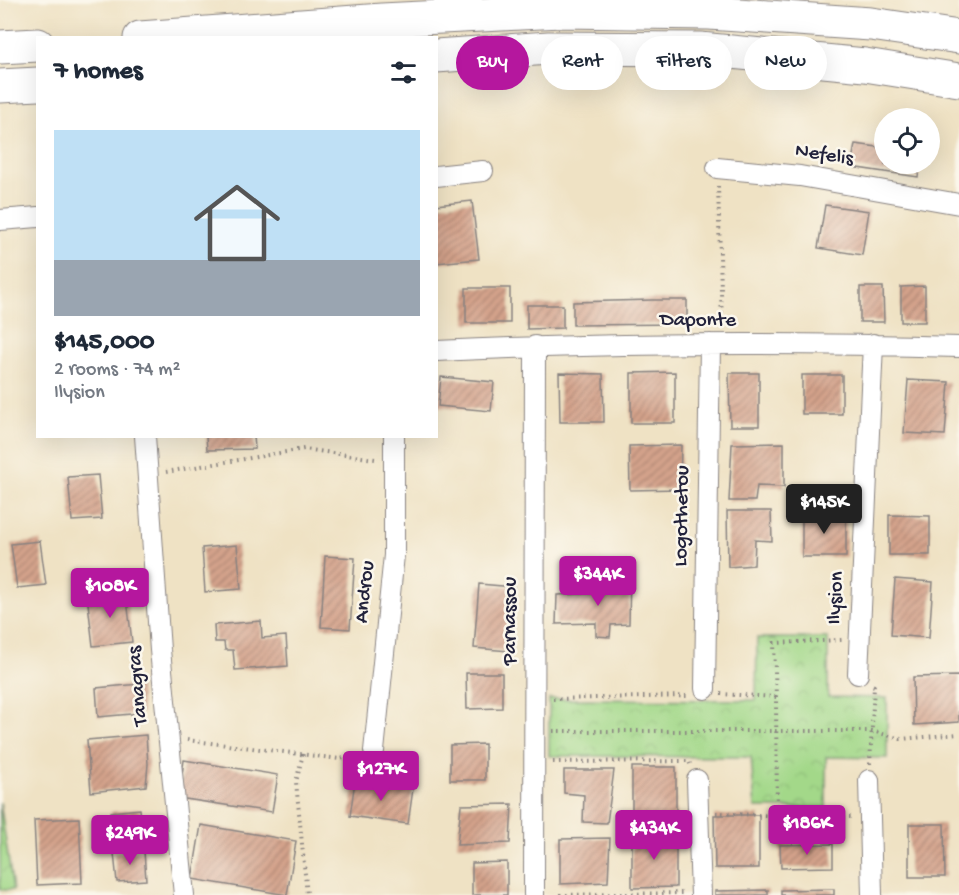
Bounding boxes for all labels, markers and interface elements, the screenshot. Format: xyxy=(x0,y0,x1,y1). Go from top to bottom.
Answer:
chip: Buy xyxy=(456,36,529,90)
chip: Rent xyxy=(541,36,623,90)
chip: Filters xyxy=(635,36,732,90)
chip: New xyxy=(744,36,827,90)
icon: filters xyxy=(387,56,420,89)
text: 7 homes xyxy=(54,57,143,88)
map controls xyxy=(874,108,940,174)
button: locate xyxy=(874,108,940,174)
street label: Nefelis xyxy=(793,139,856,173)
icon: home xyxy=(183,169,291,277)
street label: Daponte xyxy=(658,309,737,334)
text: $145,000 xyxy=(54,328,155,359)
text: 2 rooms · 74 m² xyxy=(54,359,180,382)
text: Ilysion xyxy=(54,382,105,405)
street label: Logothetou xyxy=(670,465,696,567)
pin: $145K xyxy=(782,484,866,535)
text: $145K xyxy=(800,492,848,515)
pin: $344K xyxy=(556,556,640,607)
street label: Androu xyxy=(350,559,382,625)
text: $344K xyxy=(573,564,623,587)
pin: $108K xyxy=(68,568,152,619)
street label: Ilysion xyxy=(823,571,851,625)
text: $108K xyxy=(85,576,135,599)
street label: Parnassou xyxy=(499,577,524,666)
street label: Tanagras xyxy=(123,644,155,728)
pin: $127K xyxy=(339,751,423,802)
text: $127K xyxy=(357,759,405,782)
pin: $186K xyxy=(765,805,849,856)
pin: $434K xyxy=(612,810,696,861)
text: $186K xyxy=(782,813,832,836)
pin: $249K xyxy=(88,815,172,866)
text: $434K xyxy=(629,818,679,841)
text: $249K xyxy=(105,823,155,846)

